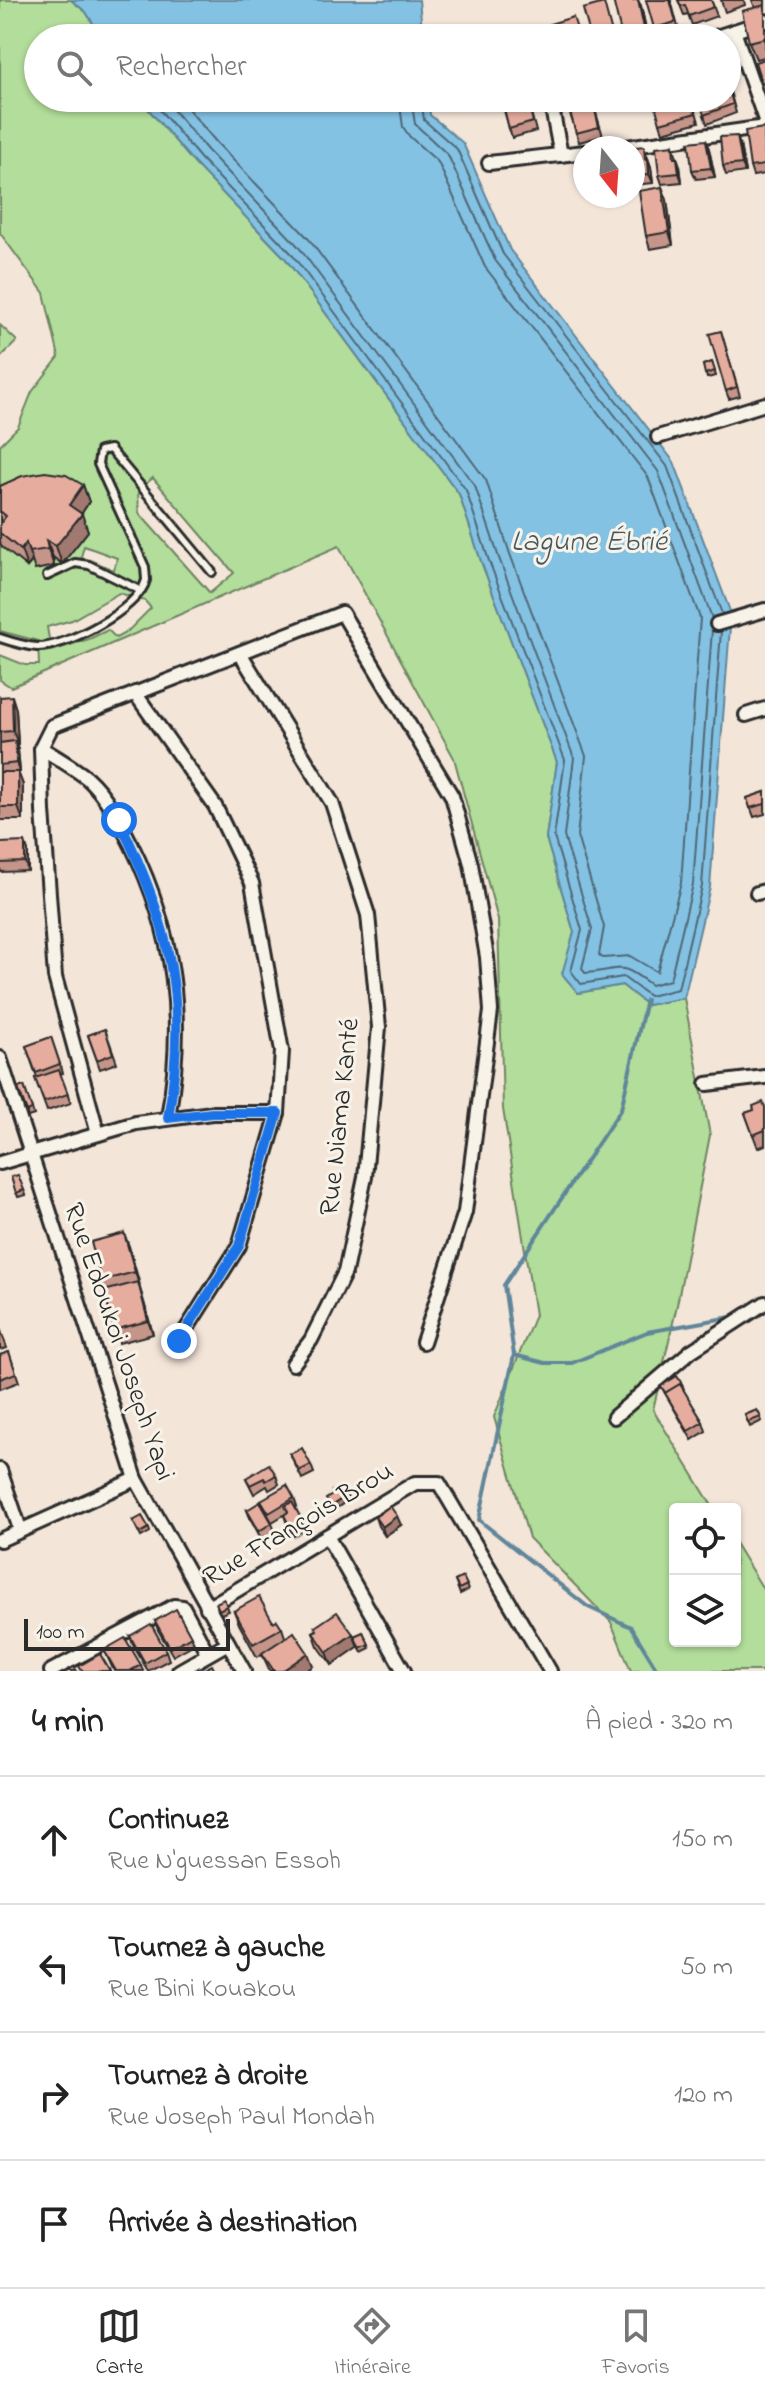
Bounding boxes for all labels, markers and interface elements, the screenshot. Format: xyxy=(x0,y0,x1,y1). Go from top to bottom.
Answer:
search box xyxy=(24,24,741,112)
icon: search xyxy=(52,46,96,90)
text: Rechercher xyxy=(116,46,247,90)
north arrow xyxy=(573,136,645,208)
water label: Lagune Ébrié xyxy=(511,521,668,565)
route start xyxy=(101,802,137,838)
street label: Rue Niama Kanté xyxy=(310,1016,372,1218)
street label: Rue Edoukoi Joseph Yapi xyxy=(51,1198,185,1486)
route end xyxy=(161,1323,197,1359)
street label: Rue François Brou xyxy=(196,1452,402,1598)
map controls xyxy=(669,1503,741,1647)
button: locate xyxy=(669,1503,741,1575)
button: layers xyxy=(669,1575,741,1647)
scale bar xyxy=(24,1615,230,1651)
text: 100 m xyxy=(36,1617,85,1649)
text: 4 min xyxy=(32,1698,104,1748)
text: À pied · 320 m xyxy=(585,1704,733,1742)
text: Continuez xyxy=(108,1799,228,1843)
icon: ahead xyxy=(32,1818,76,1862)
text: 150 m xyxy=(672,1821,733,1859)
text: Rue N'guessan Essoh xyxy=(108,1843,341,1881)
text: Tournez à gauche xyxy=(108,1927,325,1971)
icon: left xyxy=(32,1946,76,1990)
text: 50 m xyxy=(680,1949,733,1987)
text: Rue Bini Kouakou xyxy=(108,1971,296,2009)
text: Tournez à droite xyxy=(108,2055,308,2099)
icon: right xyxy=(32,2074,76,2118)
text: 120 m xyxy=(674,2077,733,2115)
text: Rue Joseph Paul Mondah xyxy=(108,2099,375,2137)
icon: arrive xyxy=(32,2202,76,2246)
text: Arrivée à destination xyxy=(108,2202,357,2246)
tab: Carte xyxy=(95,2304,143,2384)
tab: Itinéraire xyxy=(334,2304,411,2384)
tab: Favoris xyxy=(602,2304,670,2384)

